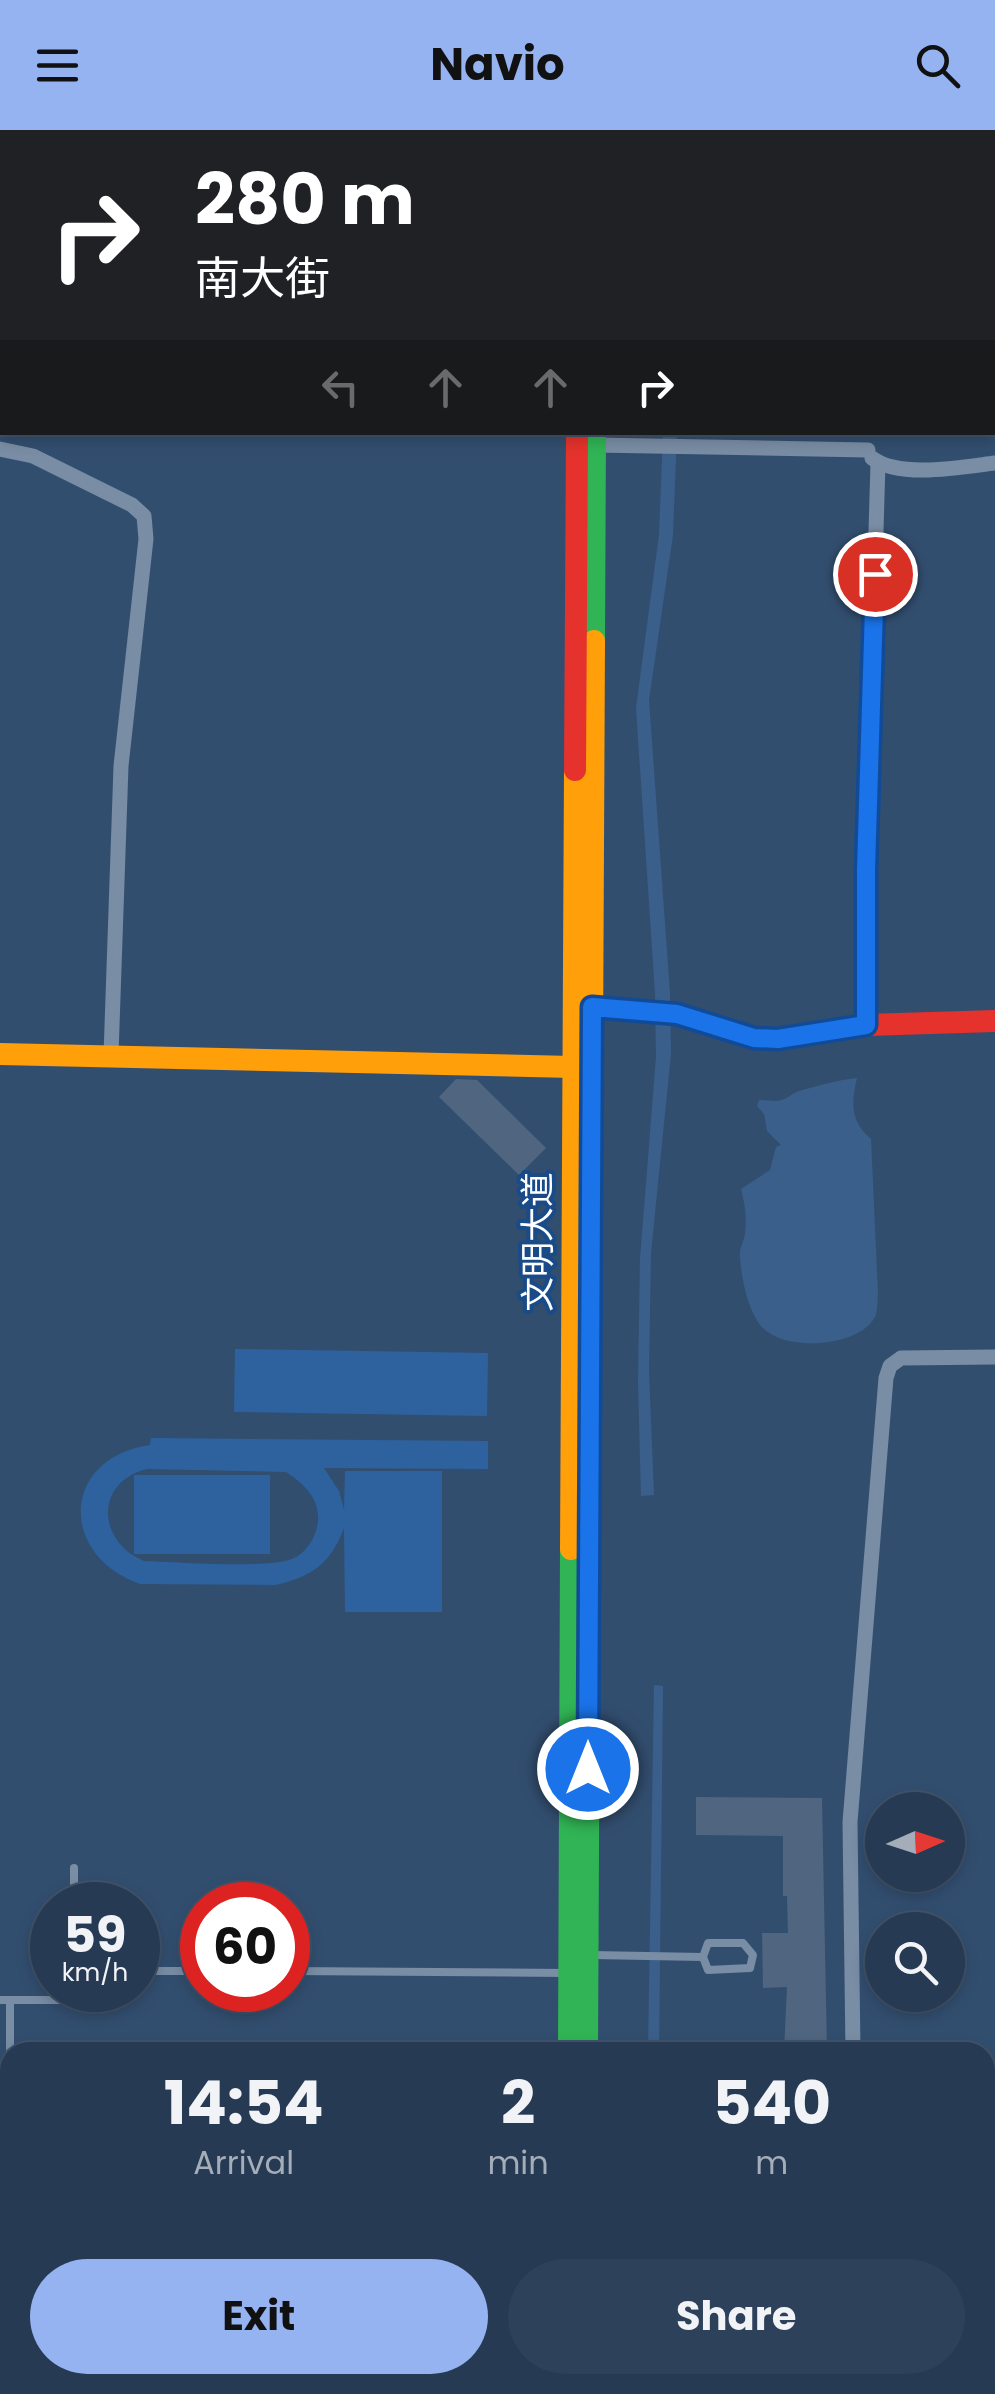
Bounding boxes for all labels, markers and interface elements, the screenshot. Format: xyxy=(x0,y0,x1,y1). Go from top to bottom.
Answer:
text: Navio xyxy=(430,33,565,96)
icon: menu xyxy=(30,38,85,93)
icon: search xyxy=(910,38,965,93)
text: 280 m xyxy=(195,150,415,249)
icon: right xyxy=(30,170,160,300)
text: 南大街 xyxy=(195,247,330,310)
icon: left xyxy=(313,360,368,415)
icon: ahead xyxy=(418,360,473,415)
icon: ahead xyxy=(523,360,578,415)
icon: right xyxy=(628,360,683,415)
pin xyxy=(833,532,918,617)
icon: arrive xyxy=(848,547,903,602)
street label: 文明大道 xyxy=(513,1172,562,1312)
position arrow xyxy=(536,1717,640,1821)
north arrow xyxy=(865,1792,965,1892)
map controls xyxy=(865,1792,965,2012)
speed limit sign: 60 xyxy=(180,1882,310,2012)
text: 59 xyxy=(63,1899,127,1970)
button: search xyxy=(865,1912,965,2012)
text: km/h xyxy=(62,1955,128,1990)
text: 14:54 xyxy=(164,2061,324,2145)
text: 2 xyxy=(501,2061,535,2145)
text: 540 xyxy=(712,2061,831,2145)
text: Arrival xyxy=(193,2140,294,2185)
text: min xyxy=(487,2140,549,2185)
text: m xyxy=(755,2140,788,2185)
button: Exit xyxy=(30,2259,488,2374)
button: Share xyxy=(508,2259,965,2374)

